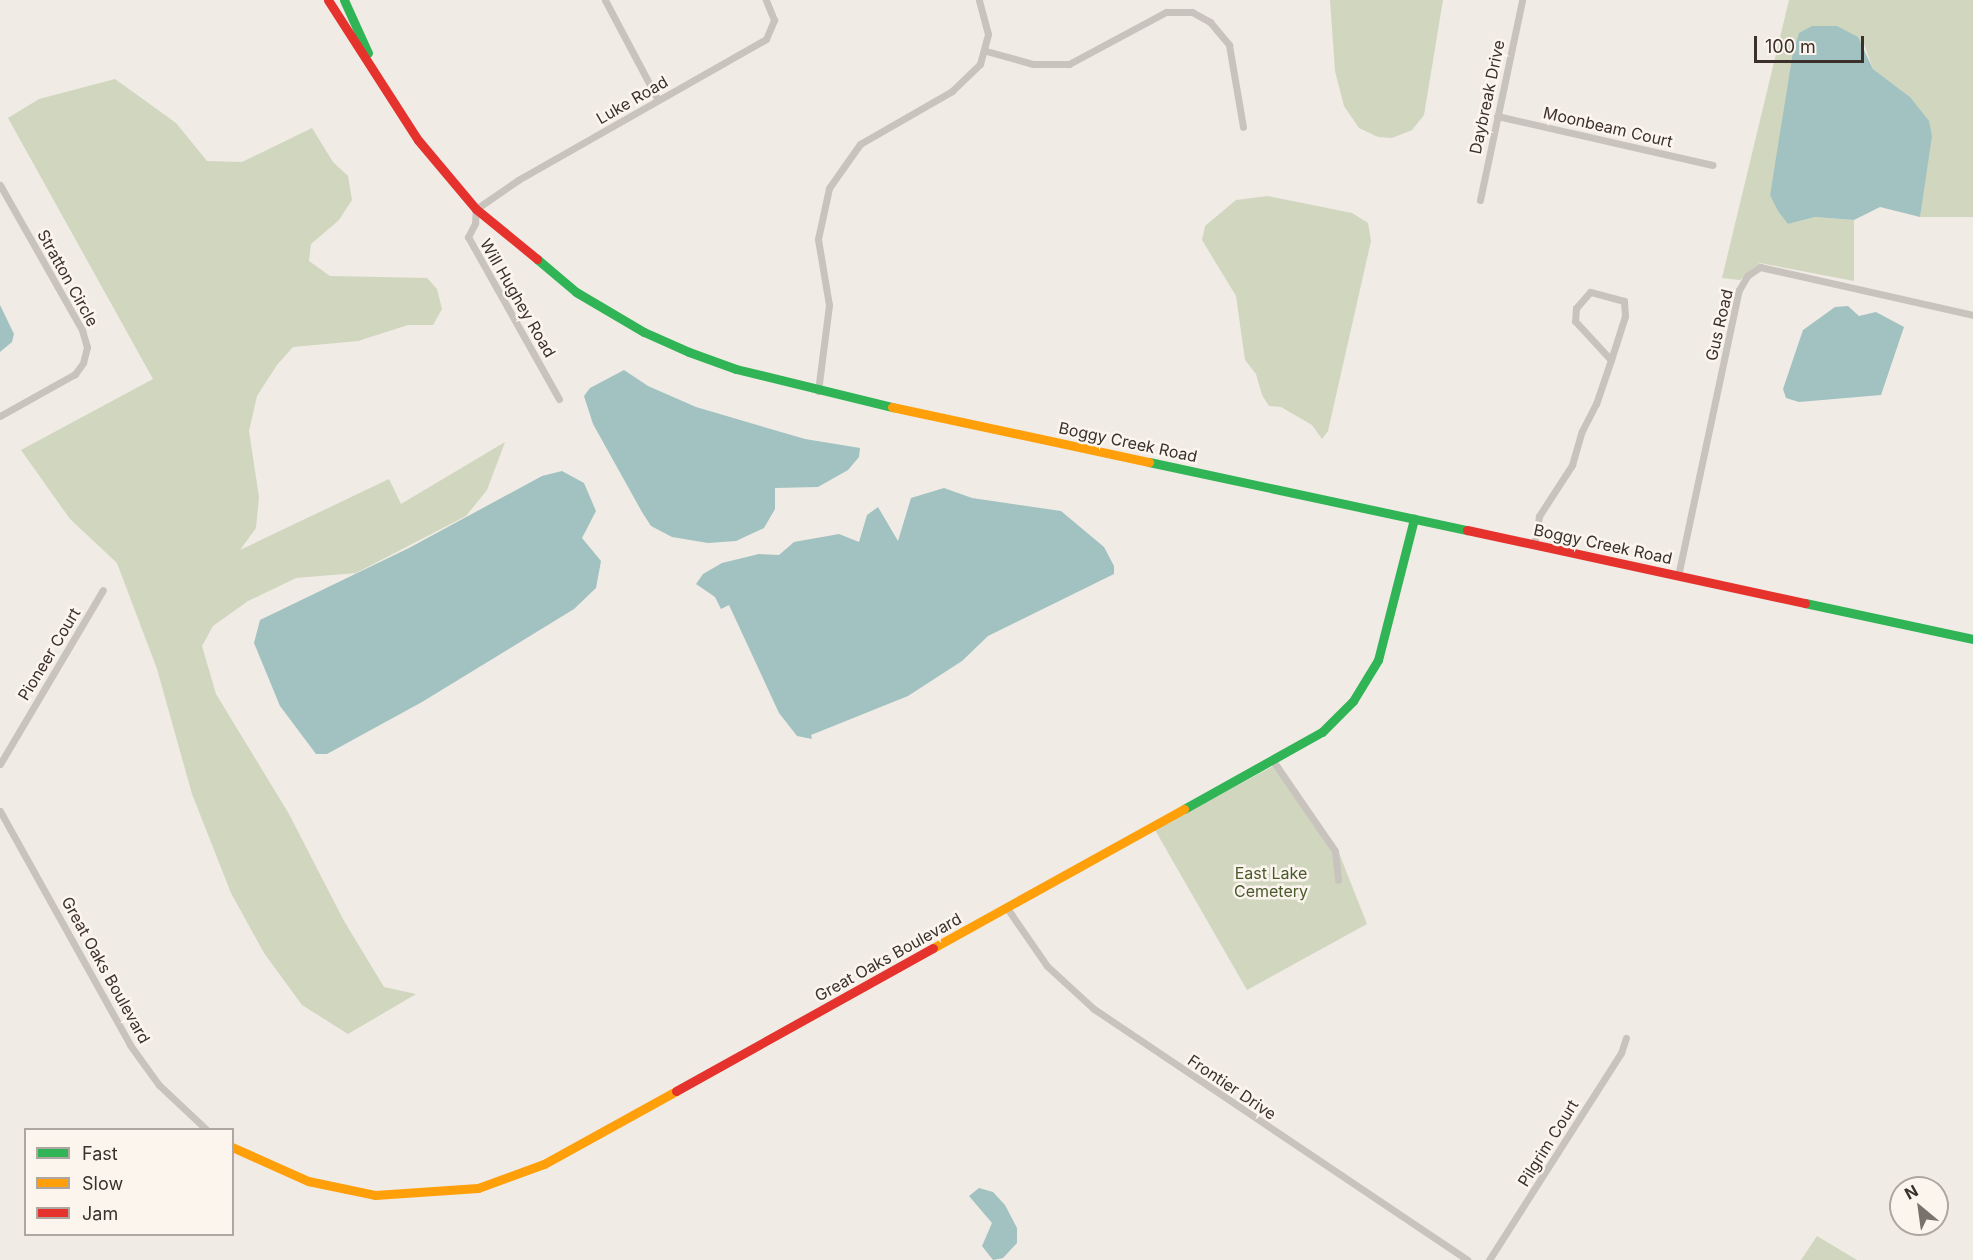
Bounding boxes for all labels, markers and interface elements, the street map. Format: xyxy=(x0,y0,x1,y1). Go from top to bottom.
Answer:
scale bar xyxy=(1757,24,1866,62)
text: 100 m xyxy=(1765,36,1816,57)
street label: Daybreak Drive xyxy=(1466,38,1508,156)
street label: Luke Road xyxy=(593,72,671,128)
street label: Moonbeam Court xyxy=(1541,103,1675,151)
street label: Stratton Circle xyxy=(34,226,102,330)
street label: Will Hughey Road xyxy=(476,235,560,361)
street label: Gus Road xyxy=(1701,287,1737,363)
street label: Boggy Creek Road xyxy=(1057,418,1199,466)
street label: Boggy Creek Road xyxy=(1532,520,1674,568)
street label: Pioneer Court xyxy=(14,604,84,704)
park label: East Lake Cemetery xyxy=(1234,863,1308,901)
street label: Great Oaks Boulevard xyxy=(58,893,154,1047)
street label: Great Oaks Boulevard xyxy=(811,909,965,1005)
street label: Frontier Drive xyxy=(1184,1050,1280,1124)
street label: Pilgrim Court xyxy=(1514,1096,1582,1190)
legend xyxy=(24,1128,234,1236)
text: Fast xyxy=(82,1143,118,1164)
text: Slow xyxy=(82,1173,123,1194)
north arrow xyxy=(1889,1176,1949,1236)
text: N xyxy=(1901,1180,1921,1204)
text: Jam xyxy=(82,1203,118,1224)

